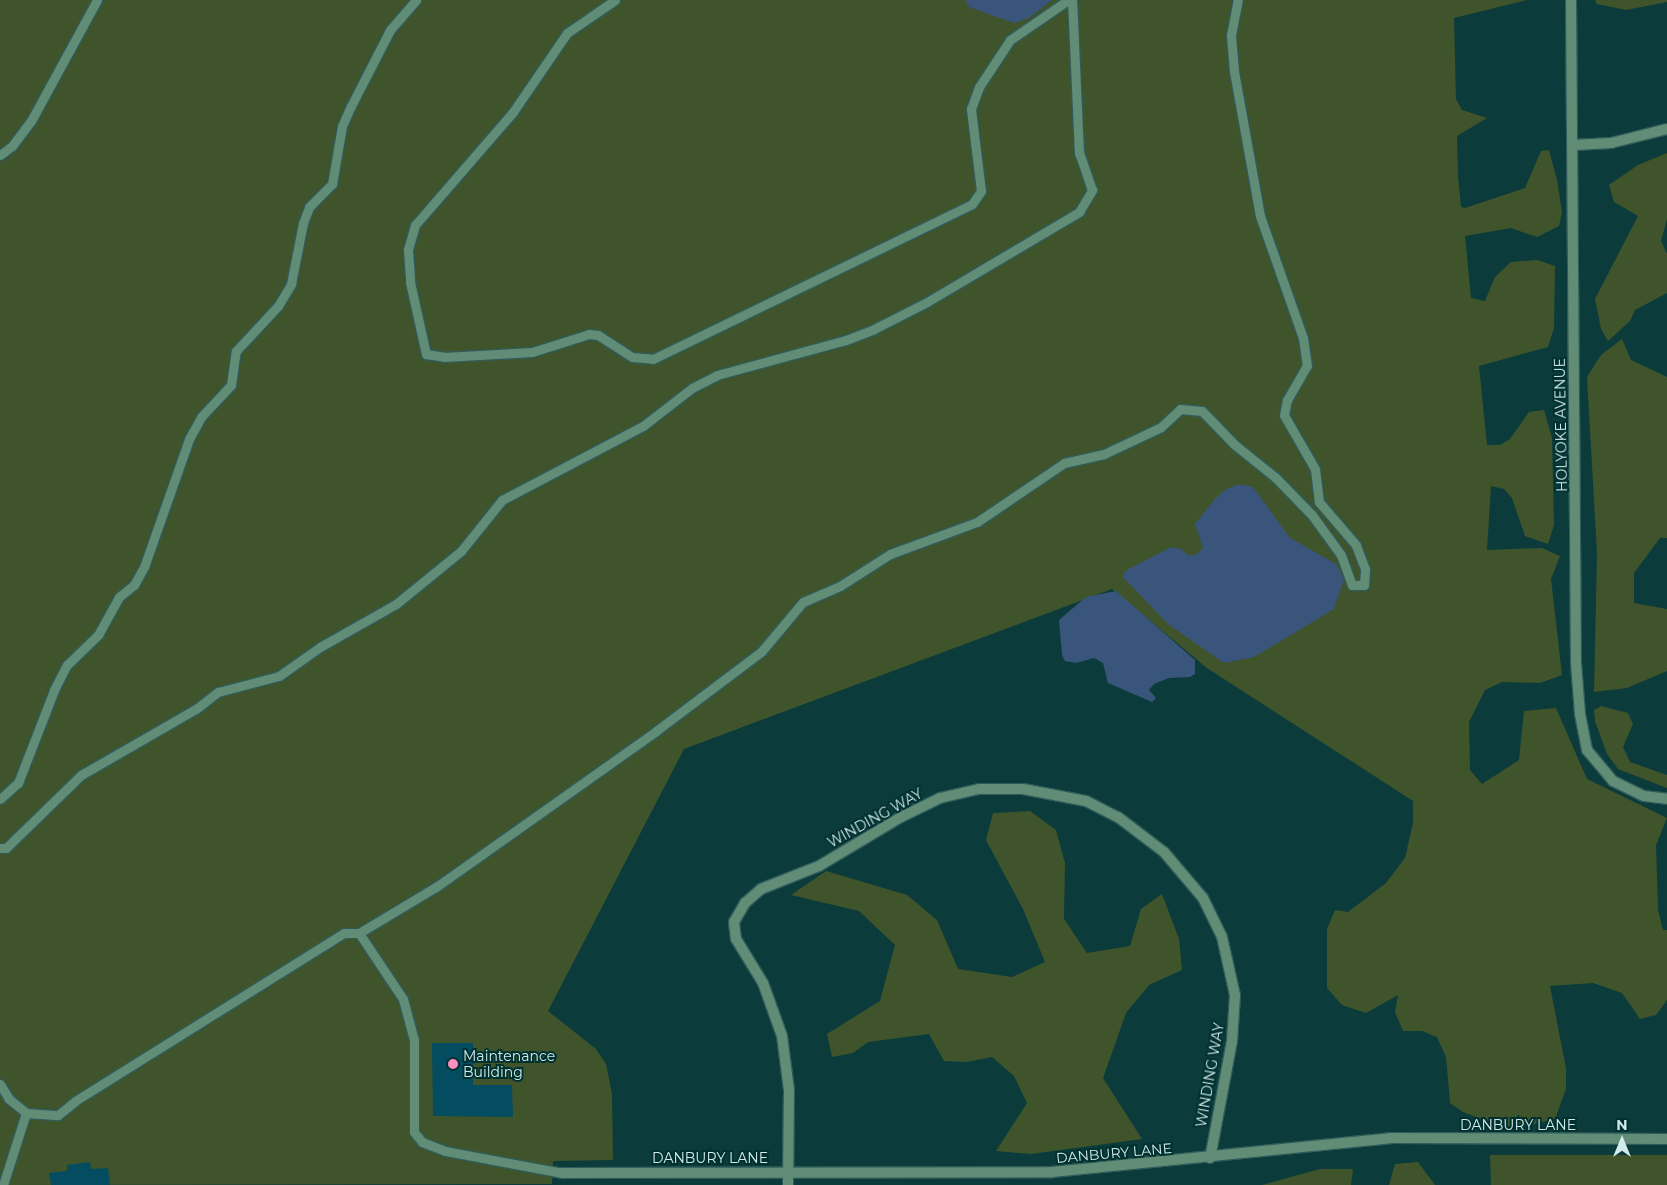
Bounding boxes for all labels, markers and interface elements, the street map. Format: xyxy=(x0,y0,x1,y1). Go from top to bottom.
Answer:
street label: HOLYOKE AVENUE xyxy=(1551,358,1571,492)
street label: WINDING WAY xyxy=(825,785,925,851)
street label: WINDING WAY xyxy=(1193,1021,1227,1129)
place label: Maintenance Building xyxy=(463,1048,555,1080)
marker: Maintenance Building xyxy=(447,1058,459,1070)
north arrow xyxy=(1597,1115,1647,1165)
text: N xyxy=(1616,1116,1628,1134)
street label: DANBURY LANE xyxy=(1460,1117,1576,1133)
street label: DANBURY LANE xyxy=(1055,1140,1173,1166)
street label: DANBURY LANE xyxy=(652,1150,768,1166)

